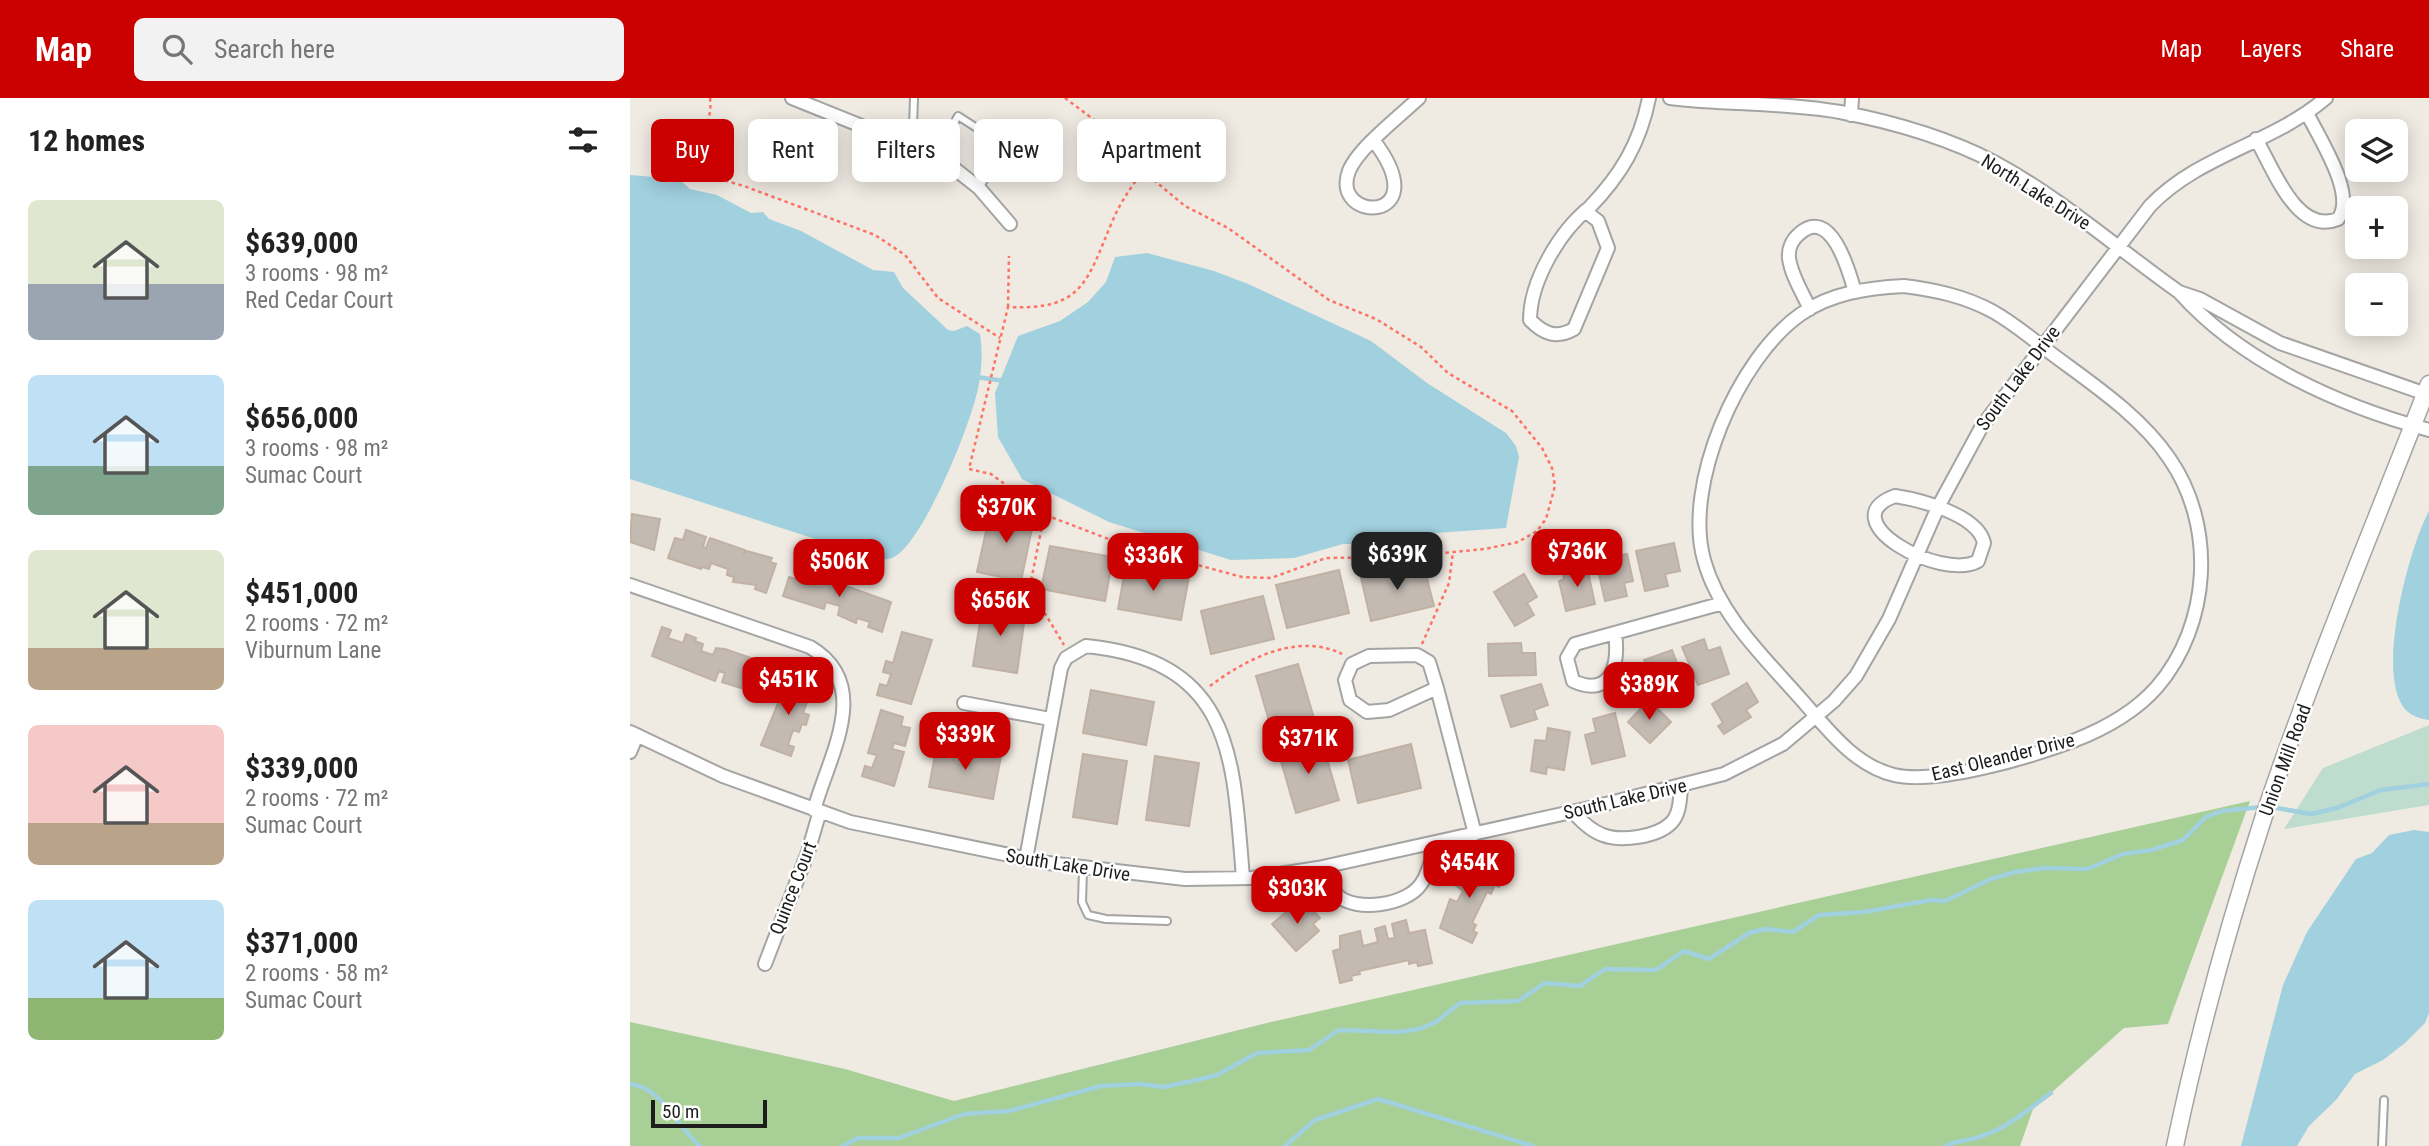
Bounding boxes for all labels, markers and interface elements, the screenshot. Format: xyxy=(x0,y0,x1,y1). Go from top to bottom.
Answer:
search box xyxy=(134,18,624,81)
text: Map xyxy=(35,30,92,69)
icon: search xyxy=(158,30,196,68)
text: Search here xyxy=(214,34,335,64)
text: Map xyxy=(2161,35,2202,63)
text: Layers xyxy=(2240,35,2302,63)
text: Share xyxy=(2340,35,2394,63)
chip: Buy xyxy=(651,119,734,182)
chip: Rent xyxy=(748,119,838,182)
chip: Filters xyxy=(852,119,960,182)
chip: New xyxy=(974,119,1063,182)
chip: Apartment xyxy=(1077,119,1226,182)
map controls xyxy=(2345,119,2408,336)
button: layers xyxy=(2345,119,2408,182)
icon: filters xyxy=(564,121,602,159)
text: 12 homes xyxy=(28,123,145,158)
street label: North Lake Drive xyxy=(1977,149,2095,235)
button: + xyxy=(2345,196,2408,259)
text: $639,000 xyxy=(245,225,358,260)
icon: home xyxy=(84,228,168,312)
text: 3 rooms · 98 m² xyxy=(245,260,388,287)
button: − xyxy=(2345,273,2408,336)
text: Red Cedar Court xyxy=(245,287,393,314)
street label: South Lake Drive xyxy=(1971,321,2065,435)
text: $656,000 xyxy=(245,400,358,435)
icon: home xyxy=(84,403,168,487)
text: 3 rooms · 98 m² xyxy=(245,435,388,462)
text: Sumac Court xyxy=(245,462,362,489)
pin: $370K xyxy=(957,486,1055,545)
text: $370K xyxy=(976,494,1036,521)
pin: $736K xyxy=(1528,530,1626,589)
pin: $639K xyxy=(1348,532,1446,592)
pin: $336K xyxy=(1104,533,1202,593)
text: $736K xyxy=(1547,538,1607,565)
pin: $506K xyxy=(790,540,888,599)
text: $639K xyxy=(1367,541,1427,568)
text: $336K xyxy=(1123,542,1183,569)
text: $506K xyxy=(809,548,869,575)
text: $451,000 xyxy=(245,575,358,610)
icon: home xyxy=(84,578,168,662)
pin: $656K xyxy=(951,578,1049,638)
text: $656K xyxy=(970,587,1030,614)
text: 2 rooms · 72 m² xyxy=(245,610,388,637)
text: Viburnum Lane xyxy=(245,637,381,664)
pin: $451K xyxy=(739,658,837,717)
pin: $389K xyxy=(1600,662,1698,722)
text: $451K xyxy=(758,666,818,693)
text: $389K xyxy=(1619,671,1679,698)
street label: Union Mill Road xyxy=(2254,701,2316,819)
pin: $339K xyxy=(916,712,1014,772)
pin: $371K xyxy=(1259,716,1357,776)
text: $339K xyxy=(935,721,995,748)
text: $371K xyxy=(1278,725,1338,752)
street label: East Oleander Drive xyxy=(1929,728,2077,786)
text: $339,000 xyxy=(245,750,358,785)
icon: home xyxy=(84,753,168,837)
street label: South Lake Drive xyxy=(1561,774,1689,824)
text: 2 rooms · 72 m² xyxy=(245,785,388,812)
text: Sumac Court xyxy=(245,812,362,839)
street label: Quince Court xyxy=(765,838,821,938)
pin: $454K xyxy=(1420,840,1518,900)
street label: South Lake Drive xyxy=(1004,844,1132,886)
text: $454K xyxy=(1439,849,1499,876)
pin: $303K xyxy=(1248,866,1346,926)
text: $303K xyxy=(1267,875,1327,902)
text: $371,000 xyxy=(245,925,358,960)
icon: home xyxy=(84,928,168,1012)
text: 2 rooms · 58 m² xyxy=(245,960,388,987)
text: Sumac Court xyxy=(245,987,362,1014)
scale bar xyxy=(651,1097,766,1129)
text: 50 m xyxy=(662,1100,699,1123)

